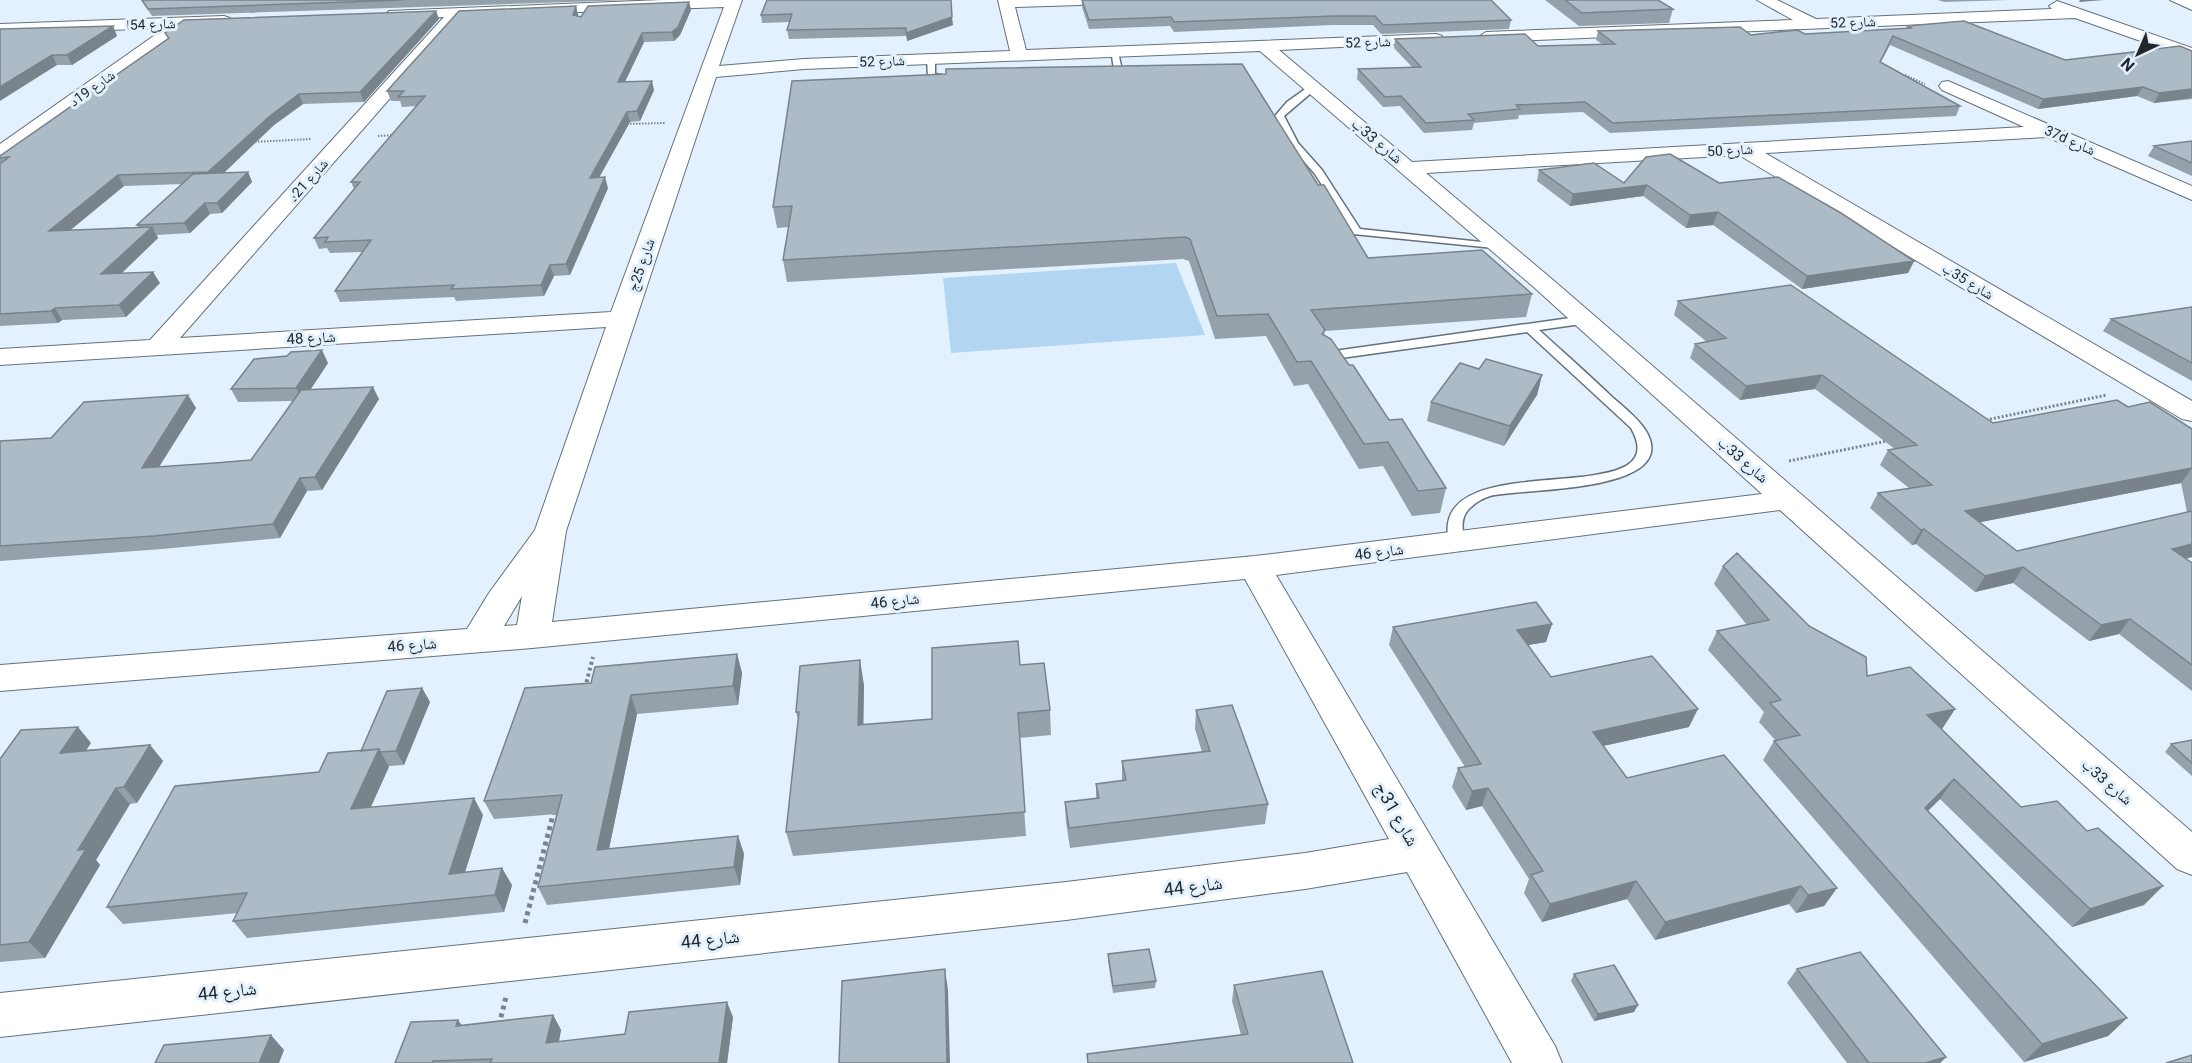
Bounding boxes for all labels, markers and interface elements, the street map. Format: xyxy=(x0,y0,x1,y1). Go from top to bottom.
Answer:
street label: شارع 52 xyxy=(1830,13,1876,33)
street label: شارع 54ا xyxy=(126,15,176,35)
north arrow xyxy=(2108,24,2168,84)
street label: شارع 52 xyxy=(1345,33,1391,53)
street label: شارع 52 xyxy=(859,52,905,72)
text: N xyxy=(2117,54,2139,75)
street label: شارع 19د xyxy=(66,67,119,111)
street label: شارع 33ب xyxy=(1347,115,1406,168)
street label: 37d شارع xyxy=(2041,122,2098,160)
street label: شارع 50 xyxy=(1707,141,1753,161)
street label: شارع 21د xyxy=(285,155,333,206)
street label: شارع 25ج xyxy=(625,237,659,294)
street label: شارع 35ب xyxy=(1939,260,1996,304)
street label: شارع 48 xyxy=(286,328,336,349)
street label: شارع 33ب xyxy=(1714,433,1772,488)
street label: شارع 46 xyxy=(1354,540,1405,565)
street label: شارع 46 xyxy=(870,589,921,614)
street label: شارع 46 xyxy=(387,634,437,657)
street label: شارع 33ب xyxy=(2078,755,2136,810)
street label: شارع 31ج xyxy=(1369,778,1424,851)
street label: شارع 44 xyxy=(1162,872,1224,901)
street label: شارع 44 xyxy=(680,925,741,954)
street label: شارع 44 xyxy=(197,977,258,1006)

